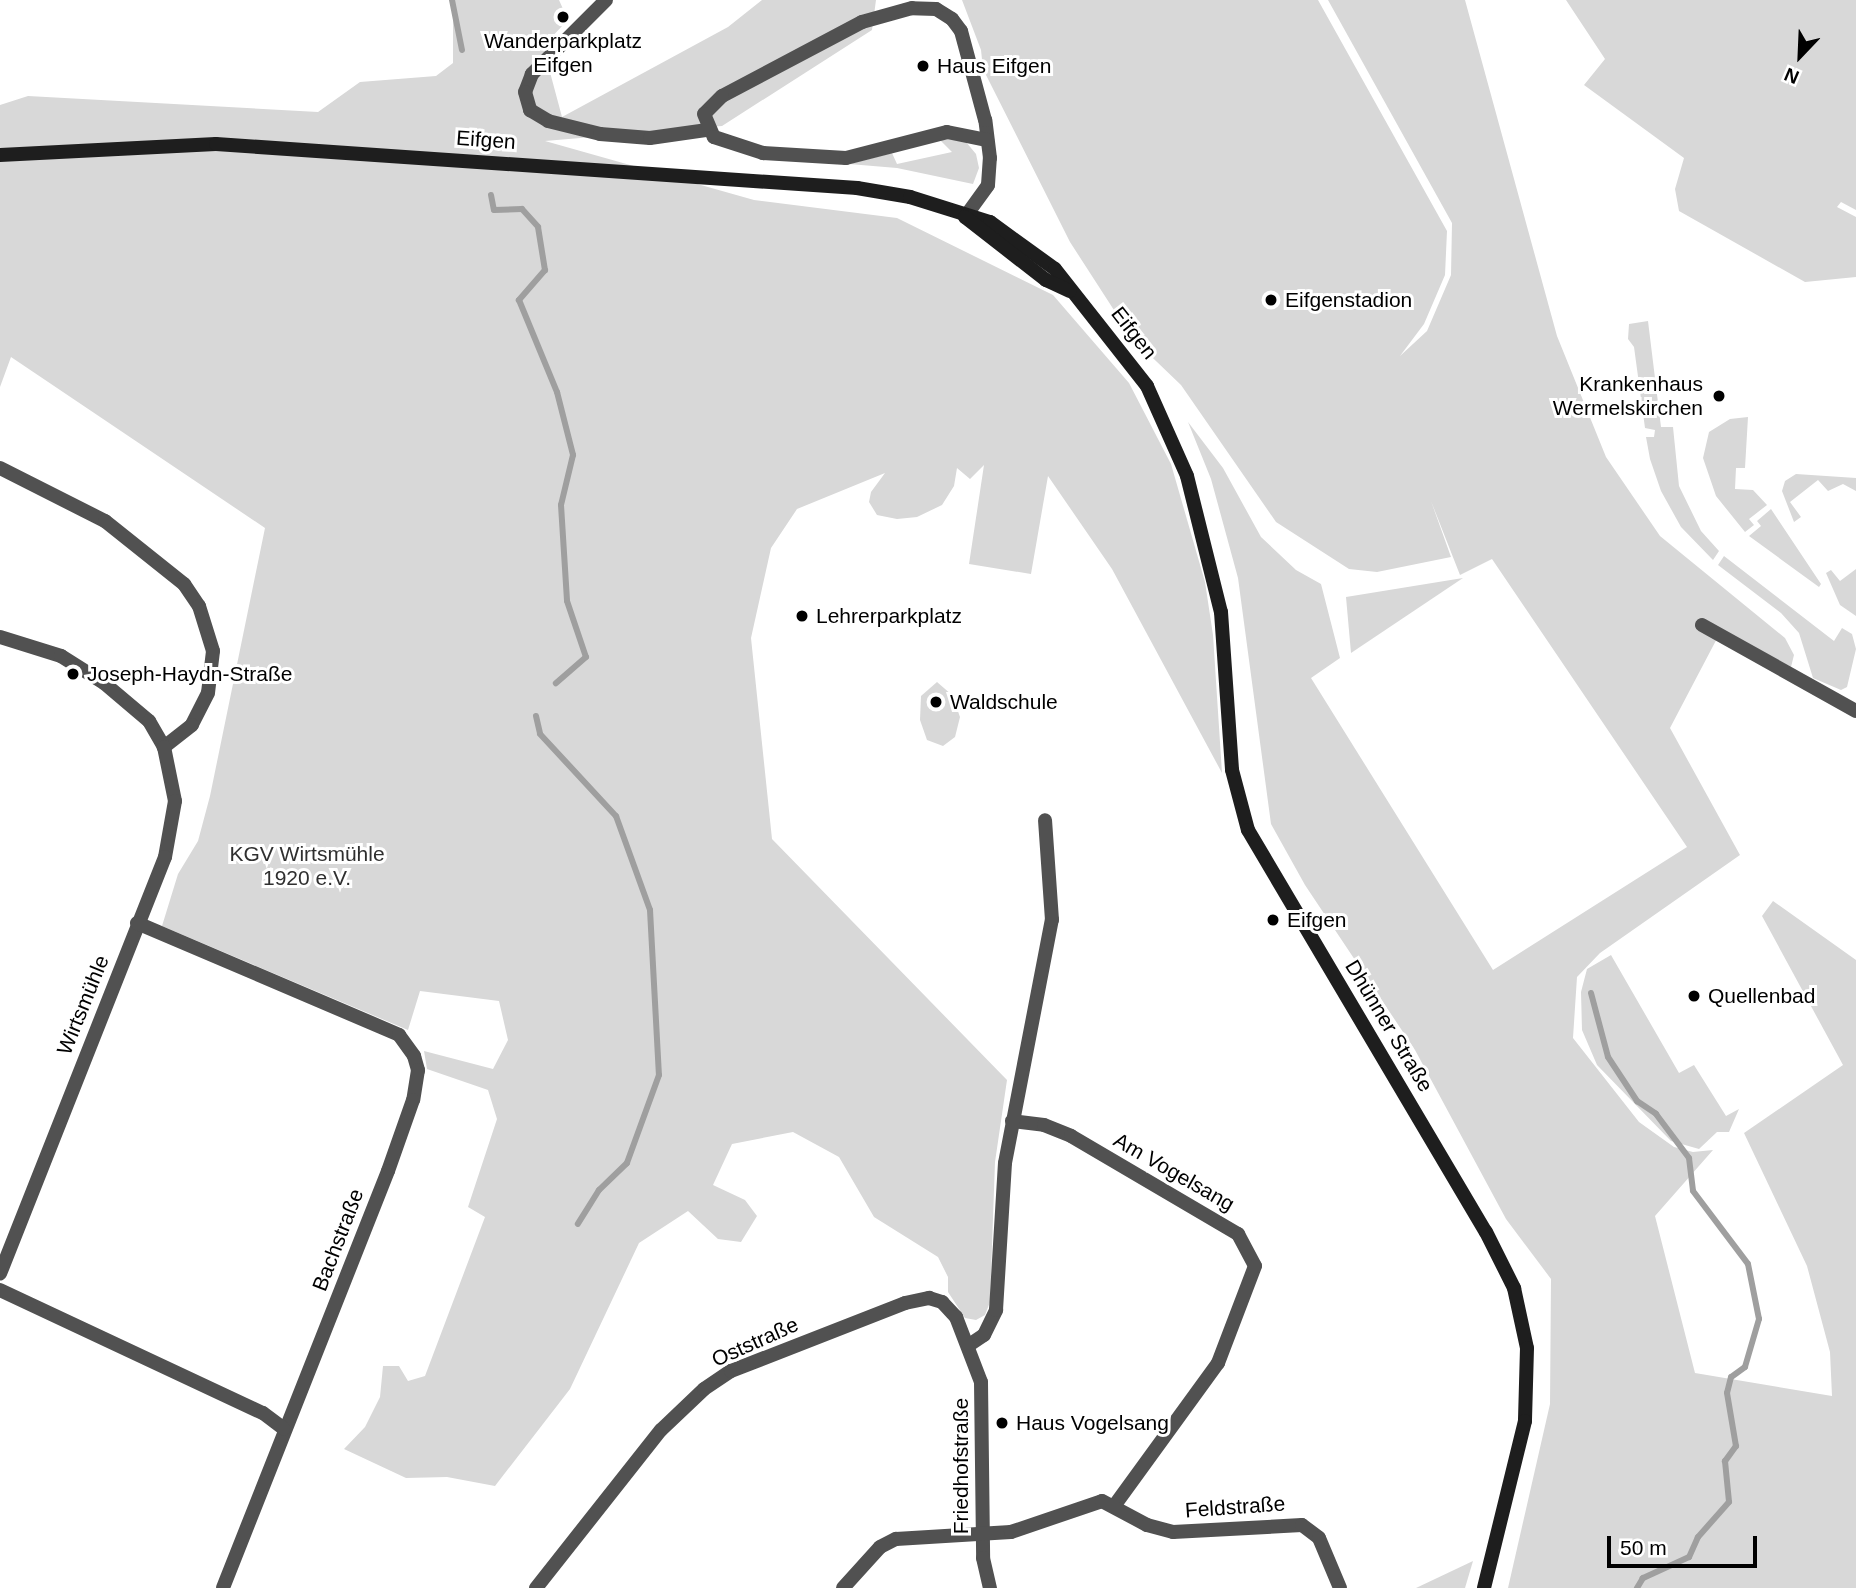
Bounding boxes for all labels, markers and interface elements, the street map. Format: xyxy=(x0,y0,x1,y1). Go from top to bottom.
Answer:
marker: Wanderparkplatz Eifgen xyxy=(555,9,571,25)
north arrow xyxy=(1765,21,1835,91)
place label: Wanderparkplatz Eifgen xyxy=(484,28,642,78)
place label: Haus Eifgen xyxy=(937,53,1051,79)
marker: Haus Eifgen xyxy=(915,58,931,74)
text: N xyxy=(1781,63,1802,88)
street label: Eifgen xyxy=(455,125,517,155)
place label: Eifgenstadion xyxy=(1285,287,1412,313)
marker: Eifgenstadion xyxy=(1263,292,1279,308)
street label: Eifgen xyxy=(1106,302,1162,364)
place label: Krankenhaus Wermelskirchen xyxy=(1553,371,1703,421)
marker: Krankenhaus Wermelskirchen xyxy=(1709,386,1729,406)
place label: Lehrerparkplatz xyxy=(816,603,962,629)
marker: Lehrerparkplatz xyxy=(794,608,810,624)
place label: Joseph-Haydn-Straße xyxy=(87,661,292,687)
marker: Joseph-Haydn-Straße xyxy=(65,666,81,682)
place label: Waldschule xyxy=(950,689,1058,715)
marker: Waldschule xyxy=(928,694,944,710)
park label: KGV Wirtsmühle 1920 e.V. xyxy=(229,841,385,891)
place label: Eifgen xyxy=(1287,907,1347,933)
marker: Eifgen xyxy=(1265,912,1281,928)
street label: Wirtsmühle xyxy=(52,952,114,1058)
street label: Dhünner Straße xyxy=(1340,955,1438,1097)
place label: Quellenbad xyxy=(1708,983,1815,1009)
marker: Quellenbad xyxy=(1686,988,1702,1004)
street label: Am Vogelsang xyxy=(1109,1127,1239,1217)
street label: Bachstraße xyxy=(307,1185,369,1295)
street label: Oststraße xyxy=(708,1312,802,1372)
street label: Friedhofstraße xyxy=(948,1398,974,1534)
place label: Haus Vogelsang xyxy=(1016,1410,1169,1436)
marker: Haus Vogelsang xyxy=(994,1415,1010,1431)
street label: Feldstraße xyxy=(1184,1491,1286,1523)
scale bar xyxy=(1611,1522,1762,1566)
text: 50 m xyxy=(1620,1536,1667,1559)

